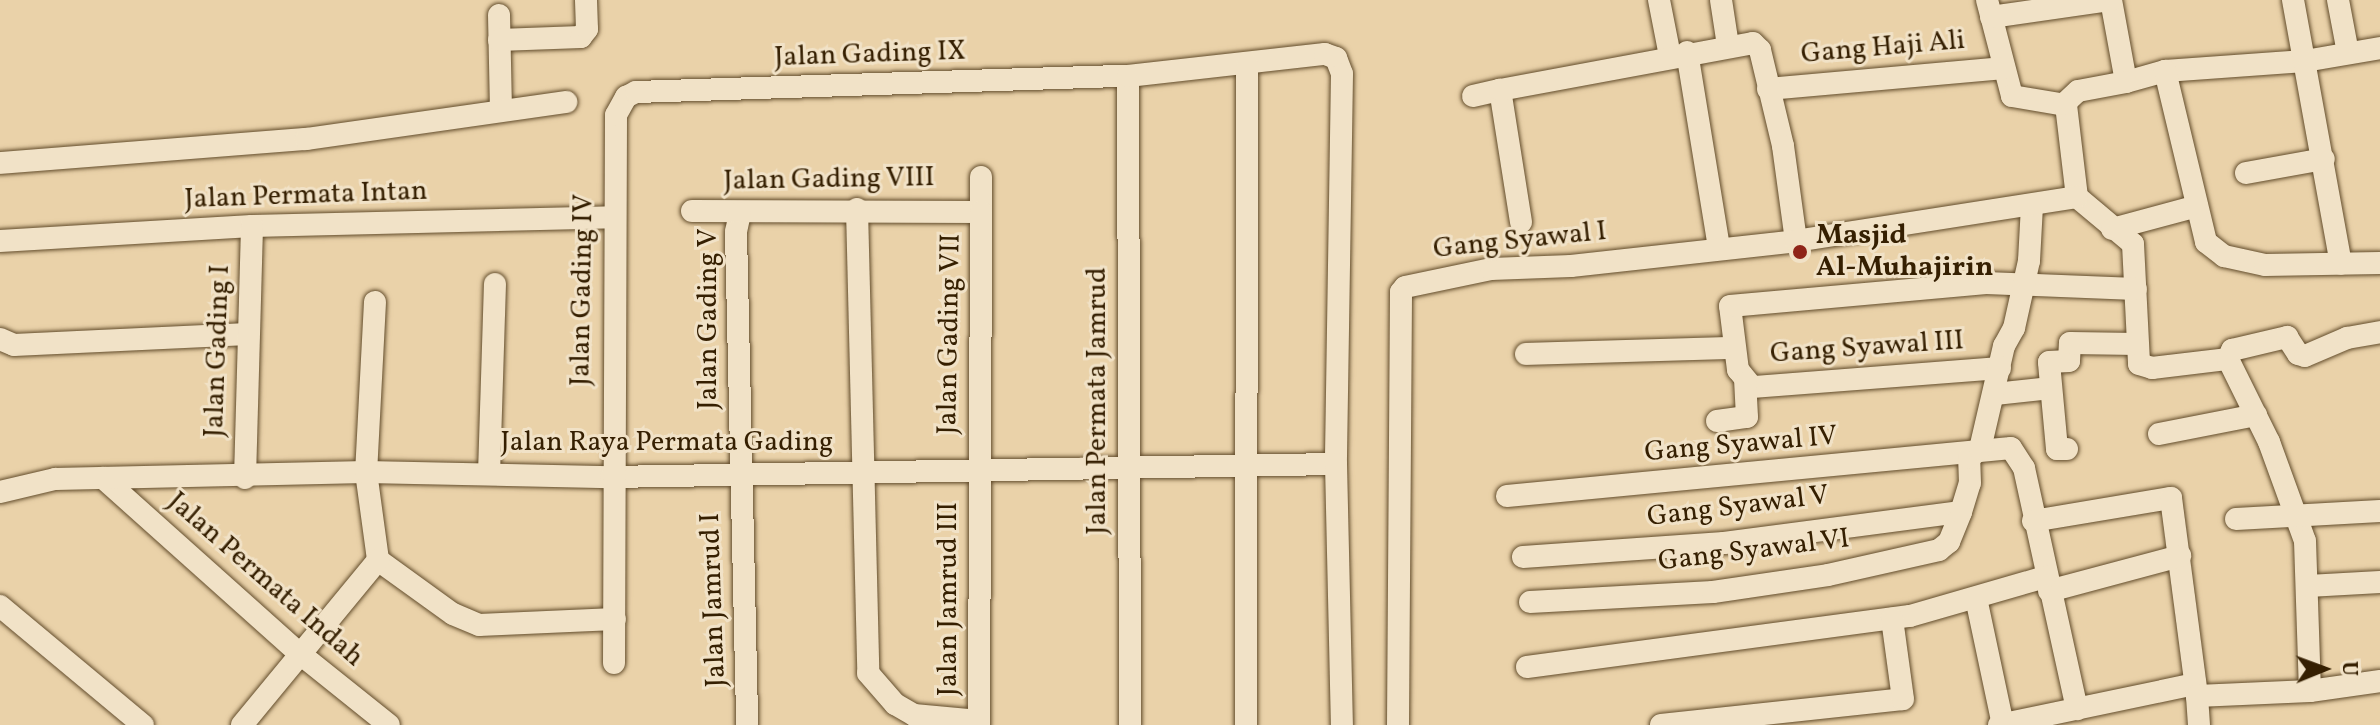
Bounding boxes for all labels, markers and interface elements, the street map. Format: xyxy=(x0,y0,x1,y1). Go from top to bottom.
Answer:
street label: Gang Haji Ali xyxy=(1800,24,1966,72)
street label: Jalan Gading IX xyxy=(774,35,966,75)
street label: Jalan Gading VIII xyxy=(723,161,935,199)
street label: Jalan Permata Intan xyxy=(184,175,428,217)
street label: Jalan Gading IV xyxy=(565,194,601,386)
street label: Gang Syawal I xyxy=(1432,215,1608,267)
place label: Masjid Al-Muhajirin xyxy=(1816,219,1993,285)
street label: Jalan Gading V xyxy=(692,228,726,410)
street label: Jalan Gading VII xyxy=(931,233,969,435)
marker: Masjid Al-Muhajirin xyxy=(1791,243,1809,261)
street label: Jalan Gading I xyxy=(198,264,238,438)
street label: Jalan Permata Jamrud xyxy=(1081,267,1115,535)
street label: Gang Syawal III xyxy=(1769,324,1965,372)
street label: Gang Syawal IV xyxy=(1643,420,1839,470)
street label: Jalan Raya Permata Gading xyxy=(501,426,833,460)
street label: Gang Syawal V xyxy=(1645,479,1831,535)
street label: Jalan Permata Indah xyxy=(160,486,370,674)
street label: Jalan Jamrud III xyxy=(932,502,966,696)
street label: Jalan Jamrud I xyxy=(694,512,734,688)
street label: Gang Syawal VI xyxy=(1656,523,1852,579)
north arrow xyxy=(2284,629,2364,709)
text: U xyxy=(2333,661,2364,676)

